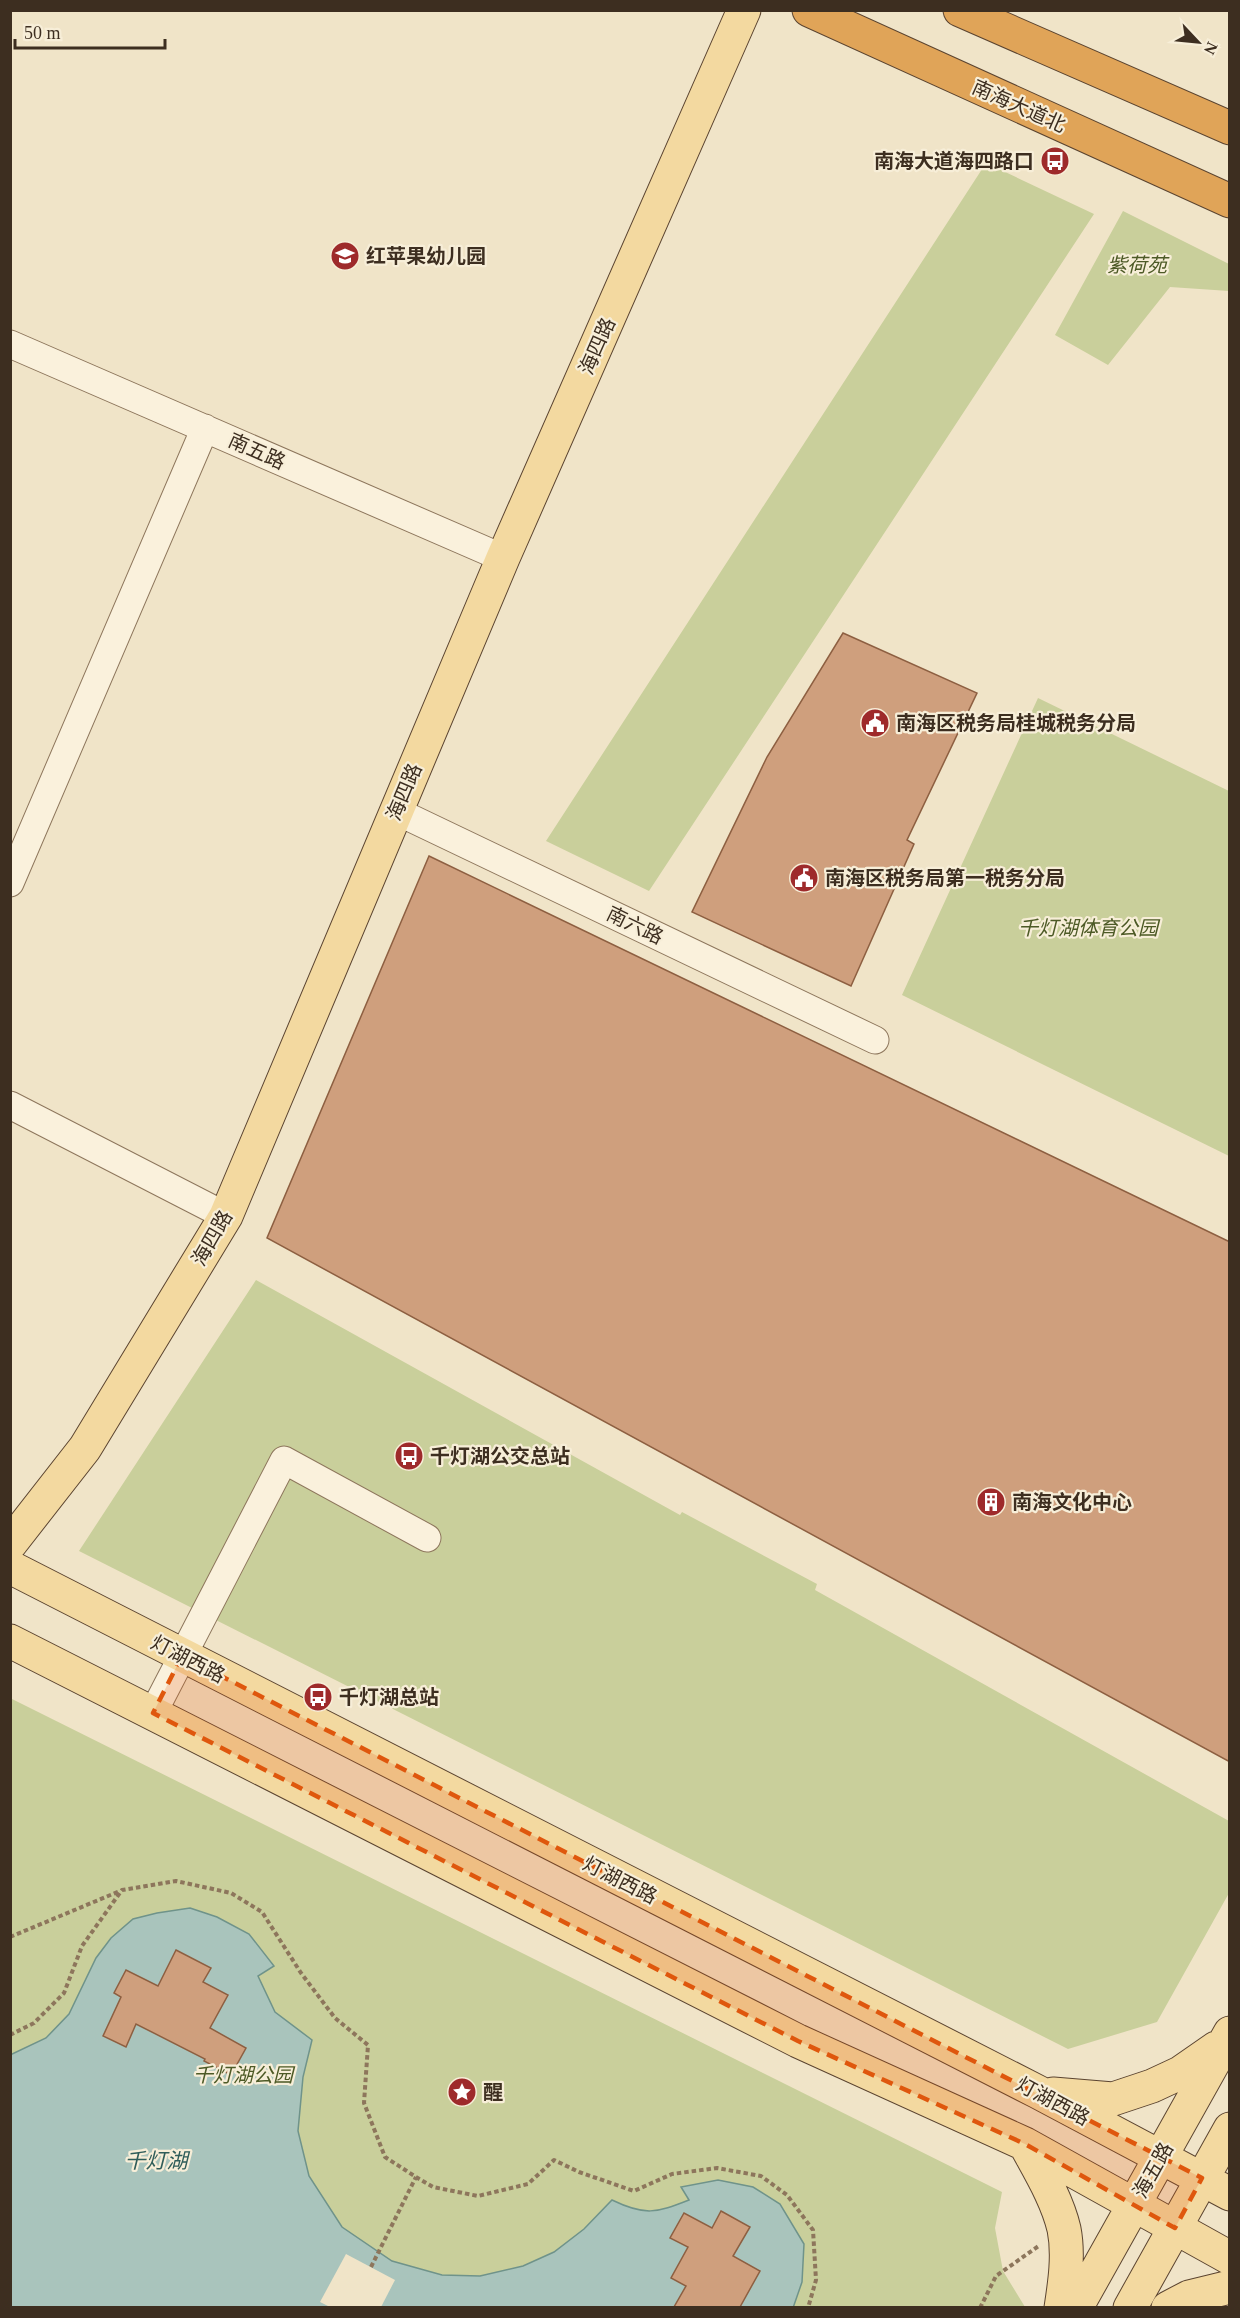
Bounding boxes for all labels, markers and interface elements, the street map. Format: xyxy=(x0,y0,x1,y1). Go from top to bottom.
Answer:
scale bar xyxy=(15,12,165,50)
north arrow xyxy=(1168,12,1228,72)
text: 50 m xyxy=(24,23,61,43)
text: N xyxy=(1201,39,1221,58)
street label: 南海大道北 xyxy=(969,76,1069,136)
bus stop icon: 南海大道海四路口 xyxy=(1039,145,1071,177)
place label: 南海大道海四路口 xyxy=(874,150,1034,172)
school or university icon: 红苹果幼儿园 xyxy=(329,240,361,272)
place label: 红苹果幼儿园 xyxy=(366,245,486,267)
park label: 紫荷苑 xyxy=(1107,254,1170,276)
street label: 海四路 xyxy=(575,314,619,378)
street label: 南五路 xyxy=(225,429,289,473)
public building icon: 南海区税务局桂城税务分局 xyxy=(859,707,891,739)
place label: 南海区税务局桂城税务分局 xyxy=(896,712,1136,734)
street label: 海四路 xyxy=(382,760,426,824)
public building icon: 南海区税务局第一税务分局 xyxy=(788,862,820,894)
place label: 南海区税务局第一税务分局 xyxy=(825,867,1065,889)
street label: 南六路 xyxy=(603,902,667,948)
park label: 千灯湖体育公园 xyxy=(1018,917,1161,939)
street label: 海四路 xyxy=(187,1207,237,1269)
bus stop icon: 千灯湖公交总站 xyxy=(393,1440,425,1472)
place label: 千灯湖公交总站 xyxy=(430,1445,570,1467)
building icon: 南海文化中心 xyxy=(975,1486,1007,1518)
place label: 南海文化中心 xyxy=(1012,1491,1132,1513)
street label: 灯湖西路 xyxy=(147,1631,229,1687)
bus stop icon: 千灯湖总站 xyxy=(302,1681,334,1713)
place label: 千灯湖总站 xyxy=(339,1686,439,1708)
street label: 灯湖西路 xyxy=(579,1852,661,1908)
park label: 千灯湖公园 xyxy=(193,2064,296,2086)
street label: 灯湖西路 xyxy=(1013,2073,1093,2129)
place icon: 醒 xyxy=(446,2076,478,2108)
place label: 醒 xyxy=(483,2081,503,2103)
street label: 海五路 xyxy=(1129,2138,1177,2202)
water label: 千灯湖 xyxy=(125,2149,190,2173)

